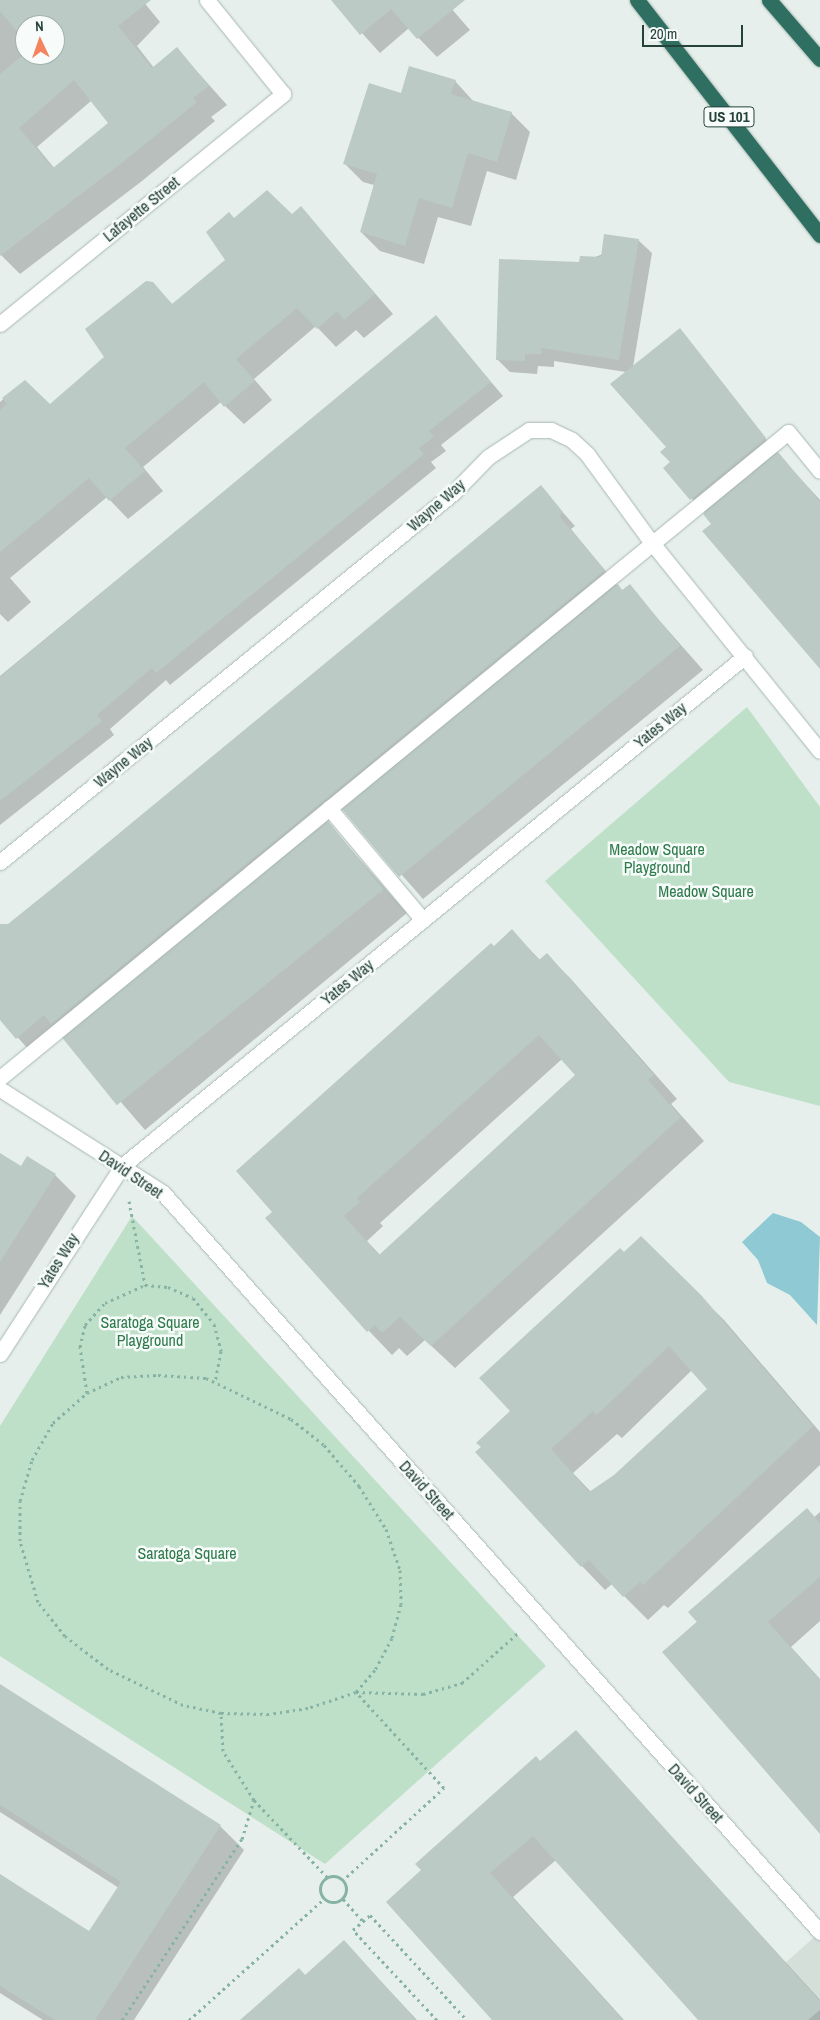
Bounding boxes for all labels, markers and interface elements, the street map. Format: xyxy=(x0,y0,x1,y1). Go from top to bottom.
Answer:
north arrow xyxy=(15,15,65,65)
scale bar xyxy=(645,15,746,47)
text: N xyxy=(35,17,44,35)
text: 20 m xyxy=(650,23,677,44)
road number: US 101 xyxy=(703,104,755,130)
street label: Lafayette Street xyxy=(99,172,183,246)
street label: Wayne Way xyxy=(403,475,469,535)
street label: Yates Way xyxy=(630,698,690,752)
street label: Wayne Way xyxy=(90,733,156,791)
park label: Meadow Square Playground xyxy=(609,839,705,877)
park label: Meadow Square xyxy=(658,881,754,901)
street label: Yates Way xyxy=(317,955,377,1009)
street label: David Street xyxy=(95,1146,167,1202)
street label: Yates Way xyxy=(33,1230,83,1292)
park label: Saratoga Square Playground xyxy=(100,1312,200,1350)
street label: David Street xyxy=(395,1456,459,1524)
park label: Saratoga Square xyxy=(137,1543,237,1563)
street label: David Street xyxy=(664,1759,728,1827)

